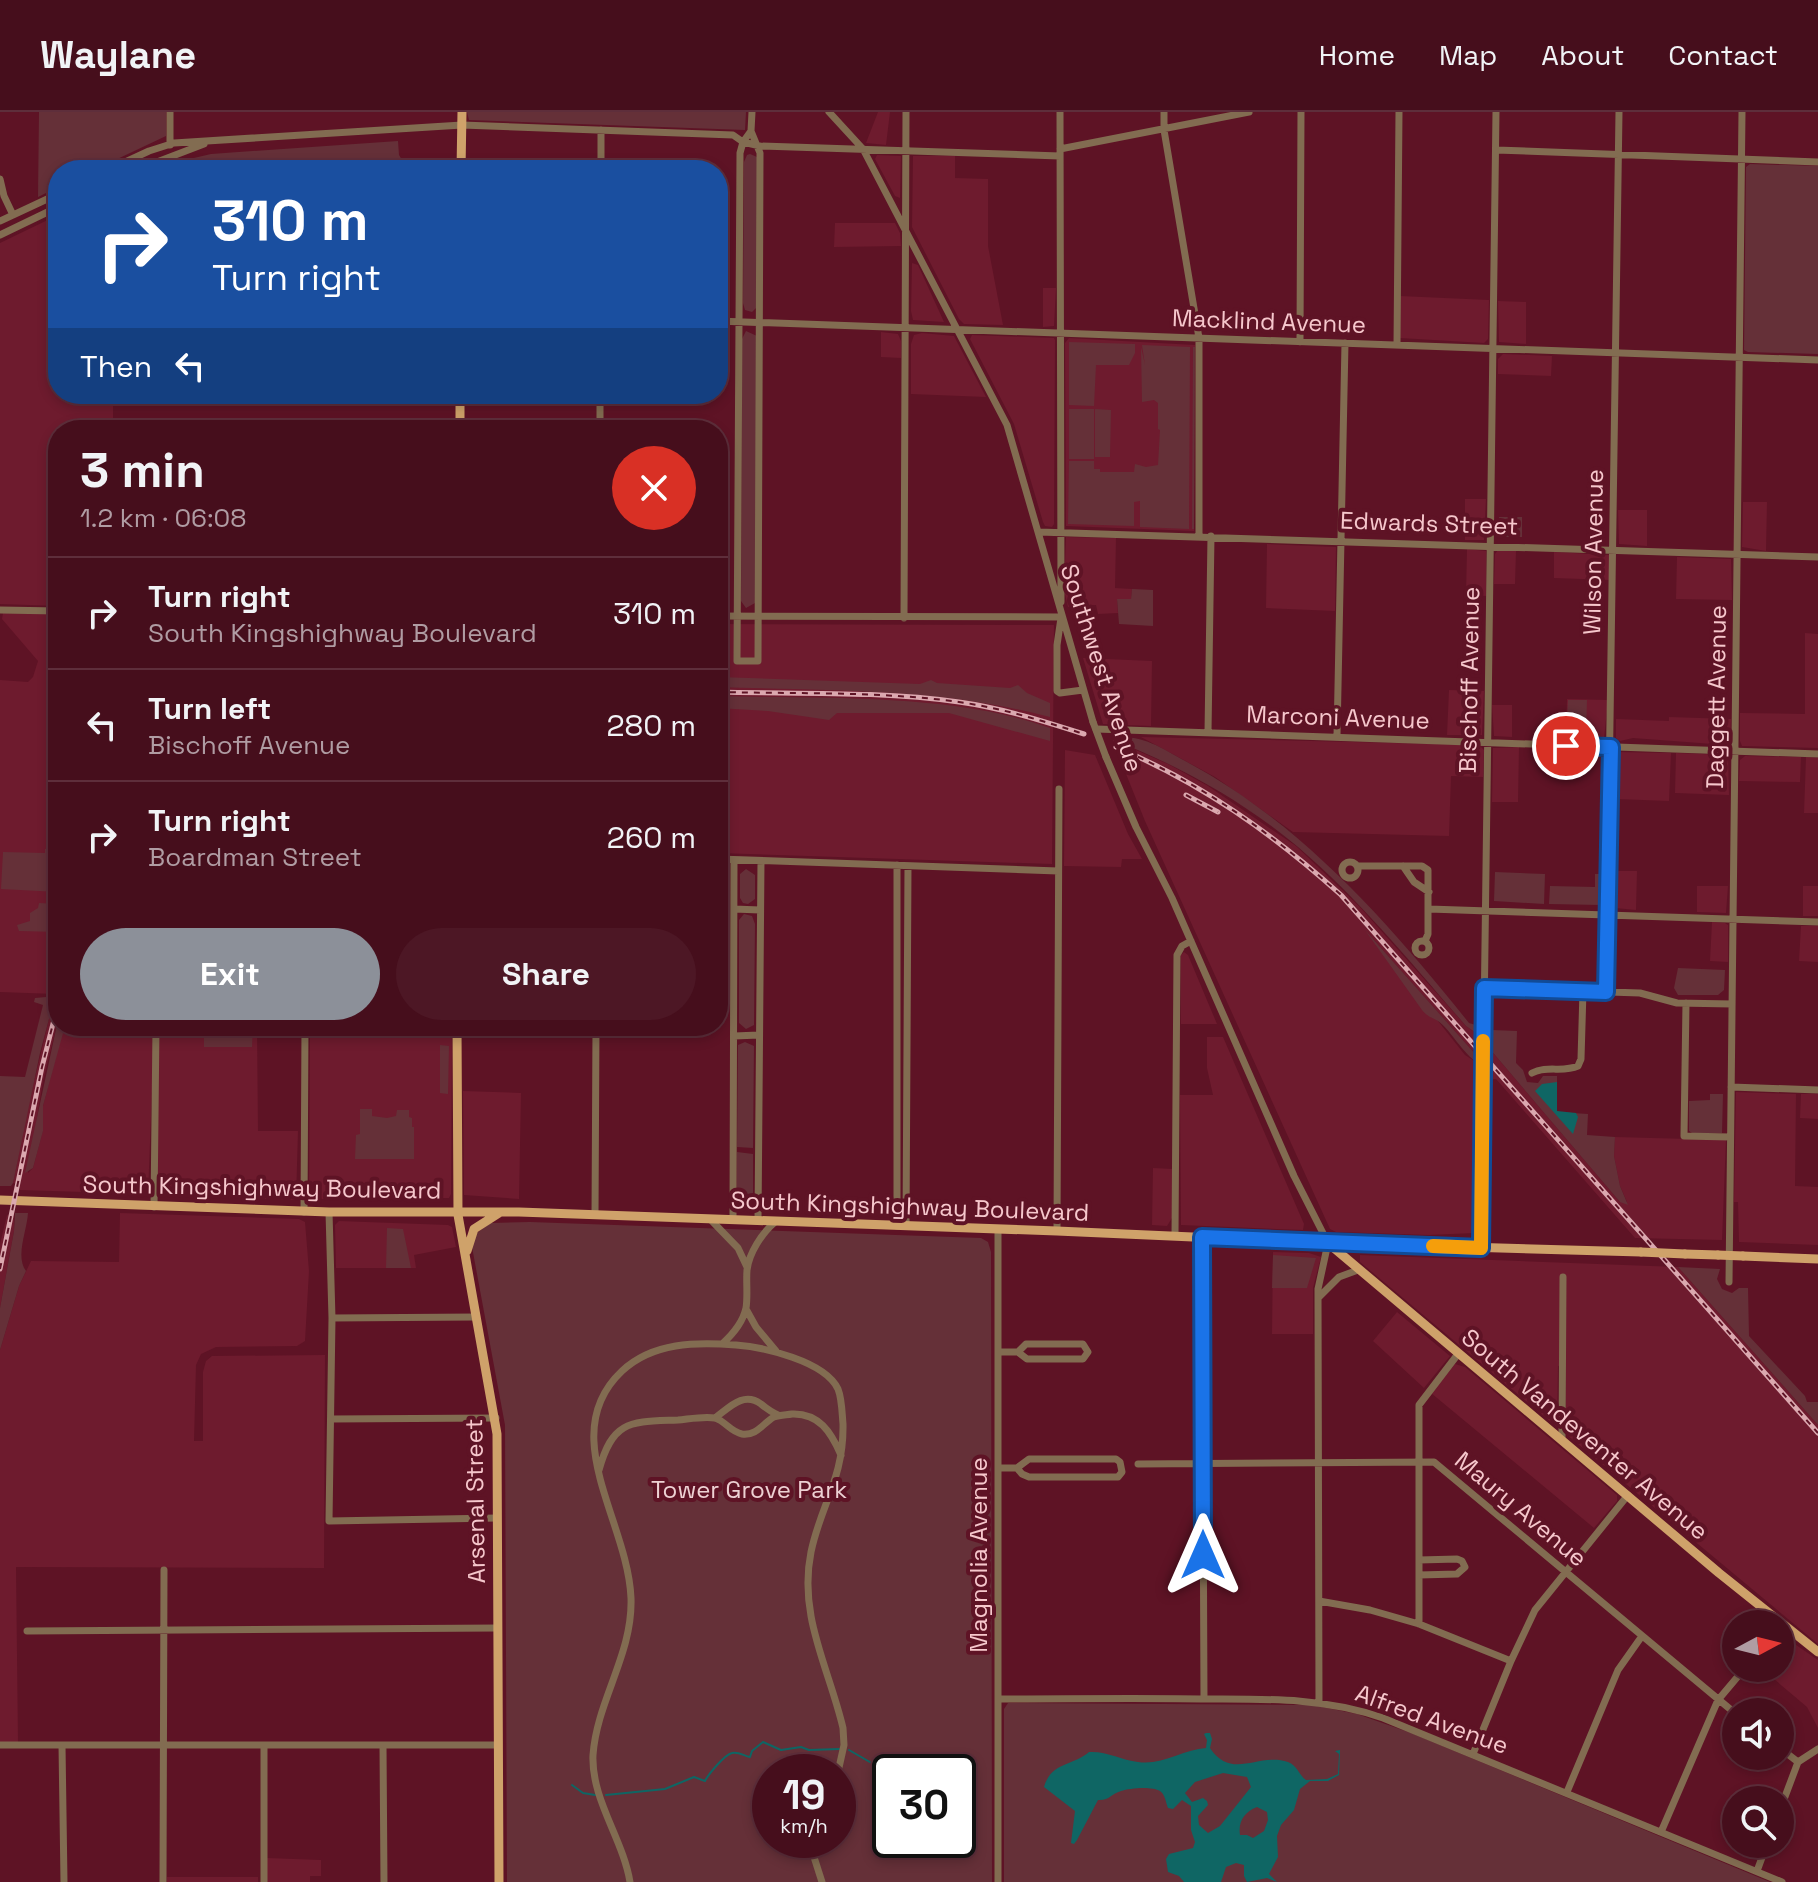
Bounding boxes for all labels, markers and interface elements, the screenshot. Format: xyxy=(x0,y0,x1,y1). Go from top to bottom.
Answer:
text: Waylane xyxy=(40,31,196,79)
text: Home xyxy=(1319,37,1395,73)
text: Map xyxy=(1439,37,1497,73)
text: About xyxy=(1541,37,1624,73)
text: Contact xyxy=(1668,37,1778,73)
text: 310 m xyxy=(212,185,369,256)
icon: right xyxy=(80,192,184,296)
text: Turn right xyxy=(212,255,381,301)
street label: Macklind Avenue xyxy=(1171,302,1367,340)
icon: left xyxy=(168,344,212,388)
text: Then xyxy=(80,347,152,386)
text: 3 min xyxy=(80,440,205,501)
button: close xyxy=(612,446,696,530)
street label: Wilson Avenue xyxy=(1576,469,1610,635)
text: 1.2 km · 06:08 xyxy=(80,501,246,535)
street label: Edwards Street xyxy=(1340,504,1518,542)
street label: Southwest Avenue xyxy=(1054,560,1150,776)
text: Turn right xyxy=(148,577,291,616)
street label: Bischoff Avenue xyxy=(1452,586,1486,774)
icon: right xyxy=(80,591,124,635)
text: 310 m xyxy=(613,594,696,633)
street label: Daggett Avenue xyxy=(1699,605,1733,789)
text: South Kingshighway Boulevard xyxy=(148,616,537,650)
text: Turn left xyxy=(148,689,271,728)
street label: Marconi Avenue xyxy=(1246,698,1430,736)
icon: left xyxy=(80,703,124,747)
text: 280 m xyxy=(606,706,696,745)
pin xyxy=(1532,712,1600,780)
icon: arrive xyxy=(1544,724,1588,768)
text: Bischoff Avenue xyxy=(148,728,350,762)
text: Turn right xyxy=(148,801,291,840)
icon: right xyxy=(80,815,124,859)
text: 260 m xyxy=(607,818,696,857)
text: Boardman Street xyxy=(148,840,362,874)
button: Exit xyxy=(80,928,380,1020)
button: Share xyxy=(396,928,696,1020)
street label: South Kingshighway Boulevard xyxy=(82,1168,442,1206)
street label: South Kingshighway Boulevard xyxy=(730,1184,1090,1228)
street label: South Vandeventer Avenue xyxy=(1455,1322,1715,1546)
street label: Arsenal Street xyxy=(458,1418,492,1584)
street label: Maury Avenue xyxy=(1448,1445,1594,1573)
street label: Magnolia Avenue xyxy=(963,1457,994,1653)
park label: Tower Grove Park xyxy=(651,1474,847,1505)
position arrow xyxy=(1161,1513,1245,1597)
north arrow xyxy=(1722,1610,1794,1682)
map controls xyxy=(1722,1610,1794,1858)
street label: Alfred Avenue xyxy=(1351,1677,1513,1761)
button: sound xyxy=(1722,1698,1794,1770)
speed limit sign: 30 xyxy=(872,1754,976,1858)
text: 19 xyxy=(783,1770,825,1821)
button: search xyxy=(1722,1786,1794,1858)
text: km/h xyxy=(780,1813,828,1839)

